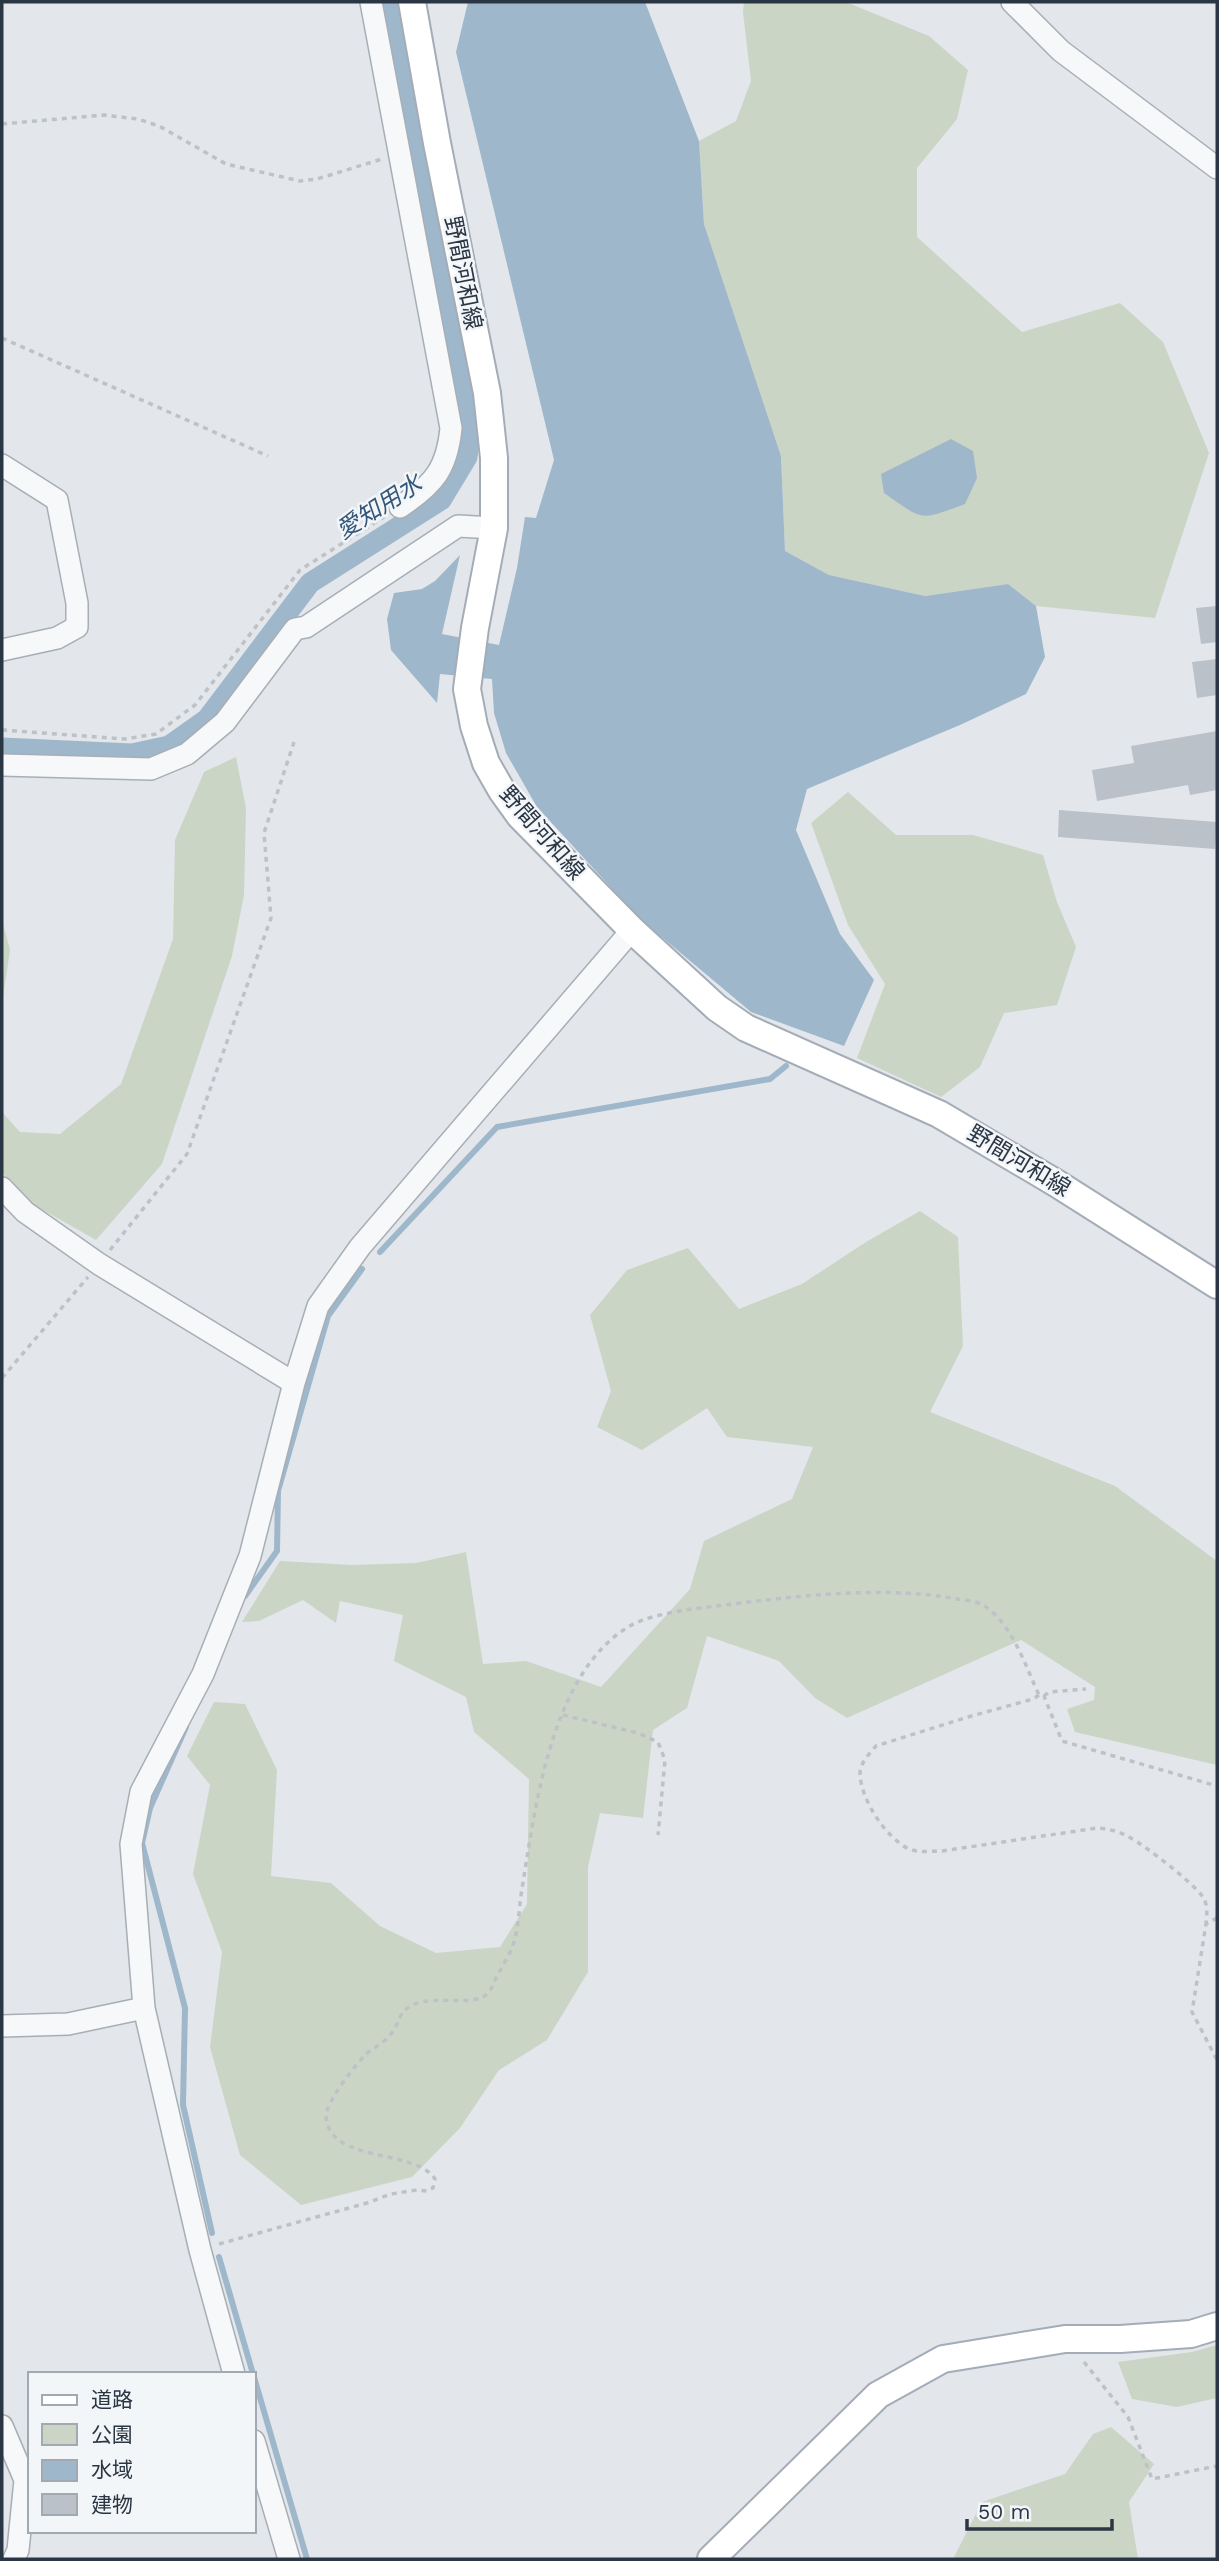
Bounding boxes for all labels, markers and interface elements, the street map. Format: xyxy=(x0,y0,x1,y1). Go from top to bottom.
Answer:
street label: 野間河和線 xyxy=(439,214,487,332)
water label: 愛知用水 xyxy=(331,467,429,545)
street label: 野間河和線 xyxy=(494,781,590,885)
street label: 野間河和線 xyxy=(963,1120,1075,1202)
legend xyxy=(28,2372,256,2533)
text: 道路 xyxy=(91,2387,133,2412)
text: 公園 xyxy=(91,2422,133,2447)
text: 水域 xyxy=(91,2457,133,2482)
scale bar xyxy=(967,2488,1112,2532)
text: 建物 xyxy=(91,2492,133,2517)
text: 50 m xyxy=(978,2499,1030,2524)

